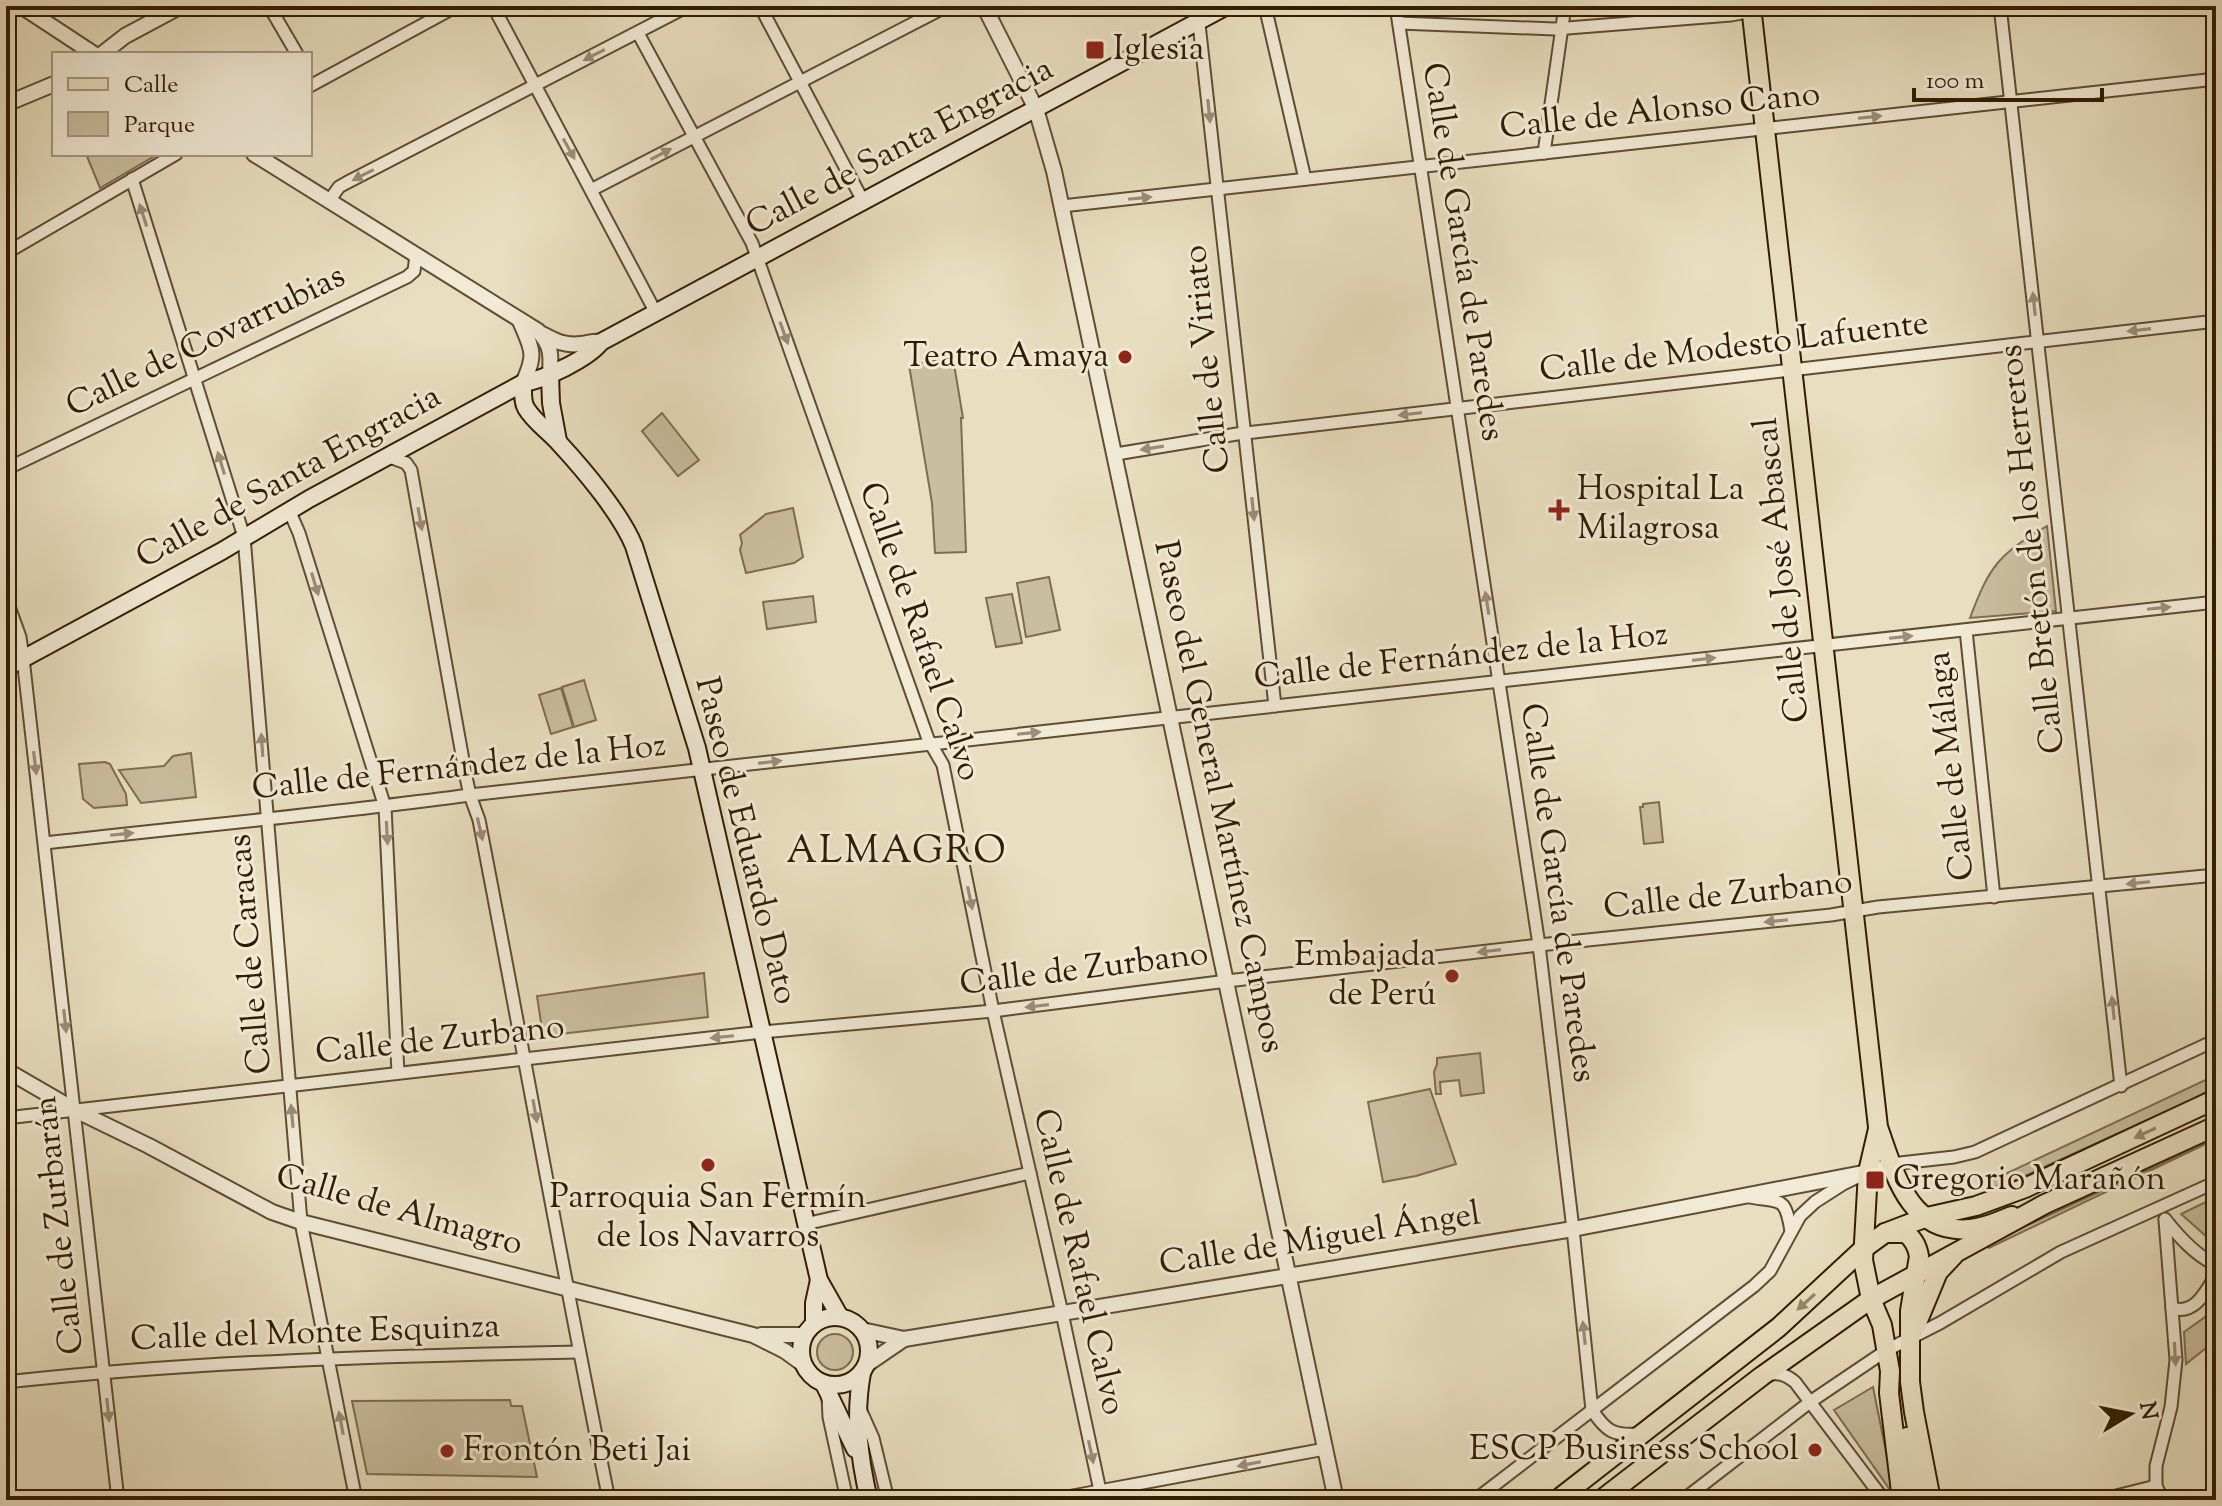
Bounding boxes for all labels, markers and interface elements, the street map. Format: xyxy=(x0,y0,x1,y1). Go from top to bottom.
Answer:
place label: Iglesia xyxy=(1113,26,1204,75)
marker: Iglesia xyxy=(1084,39,1106,61)
street label: Calle de Santa Engracia xyxy=(737,46,1063,250)
one-way arrow xyxy=(582,49,605,62)
legend xyxy=(52,52,312,156)
scale bar xyxy=(1914,52,2102,102)
street label: Calle de García de Paredes xyxy=(1408,59,1516,445)
text: 100 m xyxy=(1926,65,1984,99)
text: Calle xyxy=(124,69,178,103)
street label: Calle de Alonso Cano xyxy=(1497,71,1823,153)
one-way arrow xyxy=(1203,99,1216,124)
text: Parque xyxy=(124,109,195,143)
one-way arrow xyxy=(1858,111,1883,124)
one-way arrow xyxy=(562,138,576,160)
one-way arrow xyxy=(649,147,672,160)
one-way arrow xyxy=(351,168,374,181)
one-way arrow xyxy=(1128,191,1153,204)
one-way arrow xyxy=(137,203,149,227)
street label: Calle de Viriato xyxy=(1172,242,1244,476)
street label: Calle de Covarrubias xyxy=(58,253,354,431)
one-way arrow xyxy=(2027,292,2040,317)
street label: Calle de Modesto Lafuente xyxy=(1537,300,1931,396)
one-way arrow xyxy=(778,321,790,345)
one-way arrow xyxy=(2126,324,2151,337)
place label: Teatro Amaya xyxy=(903,333,1109,382)
street label: Calle Bretón de los Herreros xyxy=(1987,342,2079,756)
marker: Teatro Amaya xyxy=(1116,348,1134,366)
street label: Calle de Santa Engracia xyxy=(128,374,450,582)
one-way arrow xyxy=(1397,407,1422,420)
street label: Calle de José Abascal xyxy=(1743,415,1823,725)
one-way arrow xyxy=(1139,442,1164,454)
one-way arrow xyxy=(214,451,227,475)
place label: Hospital La Milagrosa xyxy=(1577,466,1744,554)
street label: Calle de Rafael Calvo xyxy=(845,476,993,788)
one-way arrow xyxy=(1247,497,1260,522)
marker: Hospital La Milagrosa xyxy=(1548,499,1570,521)
one-way arrow xyxy=(414,507,426,532)
street label: Paseo del General Martínez Campos xyxy=(1140,536,1296,1058)
one-way arrow xyxy=(309,572,322,596)
one-way arrow xyxy=(1480,591,1493,616)
one-way arrow xyxy=(2147,602,2172,615)
street label: Calle de Fernández de la Hoz xyxy=(1251,611,1671,703)
one-way arrow xyxy=(1888,630,1913,643)
street label: Calle de Málaga xyxy=(1916,649,1988,883)
one-way arrow xyxy=(1692,652,1717,665)
street label: Paseo de Eduardo Dato xyxy=(681,672,809,1010)
street label: Calle de García de Paredes xyxy=(1506,700,1608,1086)
street label: Calle de Fernández de la Hoz xyxy=(249,722,669,814)
one-way arrow xyxy=(1016,727,1041,740)
one-way arrow xyxy=(255,733,268,758)
one-way arrow xyxy=(29,751,42,776)
one-way arrow xyxy=(758,756,783,769)
one-way arrow xyxy=(474,816,487,841)
one-way arrow xyxy=(381,821,394,846)
district label: ALMAGRO xyxy=(786,826,1008,880)
one-way arrow xyxy=(110,827,135,840)
street label: Calle de Caracas xyxy=(216,832,286,1076)
street label: Calle de Zurbano xyxy=(1601,859,1855,933)
one-way arrow xyxy=(2125,876,2150,889)
one-way arrow xyxy=(964,885,977,910)
one-way arrow xyxy=(1763,915,1788,928)
street label: Calle de Zurbano xyxy=(957,930,1211,1010)
place label: Embajada de Perú xyxy=(1294,932,1436,1020)
one-way arrow xyxy=(1476,944,1501,957)
marker: Embajada de Perú xyxy=(1443,967,1461,985)
one-way arrow xyxy=(2106,995,2119,1020)
one-way arrow xyxy=(1024,999,1049,1012)
street label: Calle de Zurbano xyxy=(313,1004,567,1078)
one-way arrow xyxy=(59,1009,72,1034)
one-way arrow xyxy=(709,1030,734,1043)
street label: Calle de Zurbarán xyxy=(22,1093,98,1357)
one-way arrow xyxy=(529,1099,542,1124)
one-way arrow xyxy=(285,1103,298,1128)
street label: Calle de Rafael Calvo xyxy=(1019,1104,1137,1420)
one-way arrow xyxy=(2134,1126,2157,1140)
street label: Calle de Almagro xyxy=(270,1152,528,1270)
marker: Parroquia San Fermín de los Navarros xyxy=(699,1156,717,1174)
place label: Gregorio Marañón xyxy=(1893,1156,2166,1205)
marker: Gregorio Marañón xyxy=(1864,1169,1886,1191)
place label: Parroquia San Fermín de los Navarros xyxy=(550,1174,866,1262)
street label: Calle de Miguel Ángel xyxy=(1156,1190,1484,1290)
one-way arrow xyxy=(1797,1293,1816,1311)
street label: Calle del Monte Esquinza xyxy=(129,1303,501,1365)
one-way arrow xyxy=(1577,1320,1590,1345)
one-way arrow xyxy=(2169,1342,2182,1367)
north arrow xyxy=(2090,1374,2170,1454)
one-way arrow xyxy=(102,1398,115,1423)
text: N xyxy=(2129,1400,2164,1423)
one-way arrow xyxy=(334,1411,346,1436)
place label: ESCP Business School xyxy=(1469,1426,1799,1475)
place label: Frontón Beti Jai xyxy=(463,1427,691,1476)
one-way arrow xyxy=(1086,1440,1098,1465)
marker: ESCP Business School xyxy=(1806,1441,1824,1459)
marker: Frontón Beti Jai xyxy=(438,1442,456,1460)
one-way arrow xyxy=(1236,1458,1261,1470)

